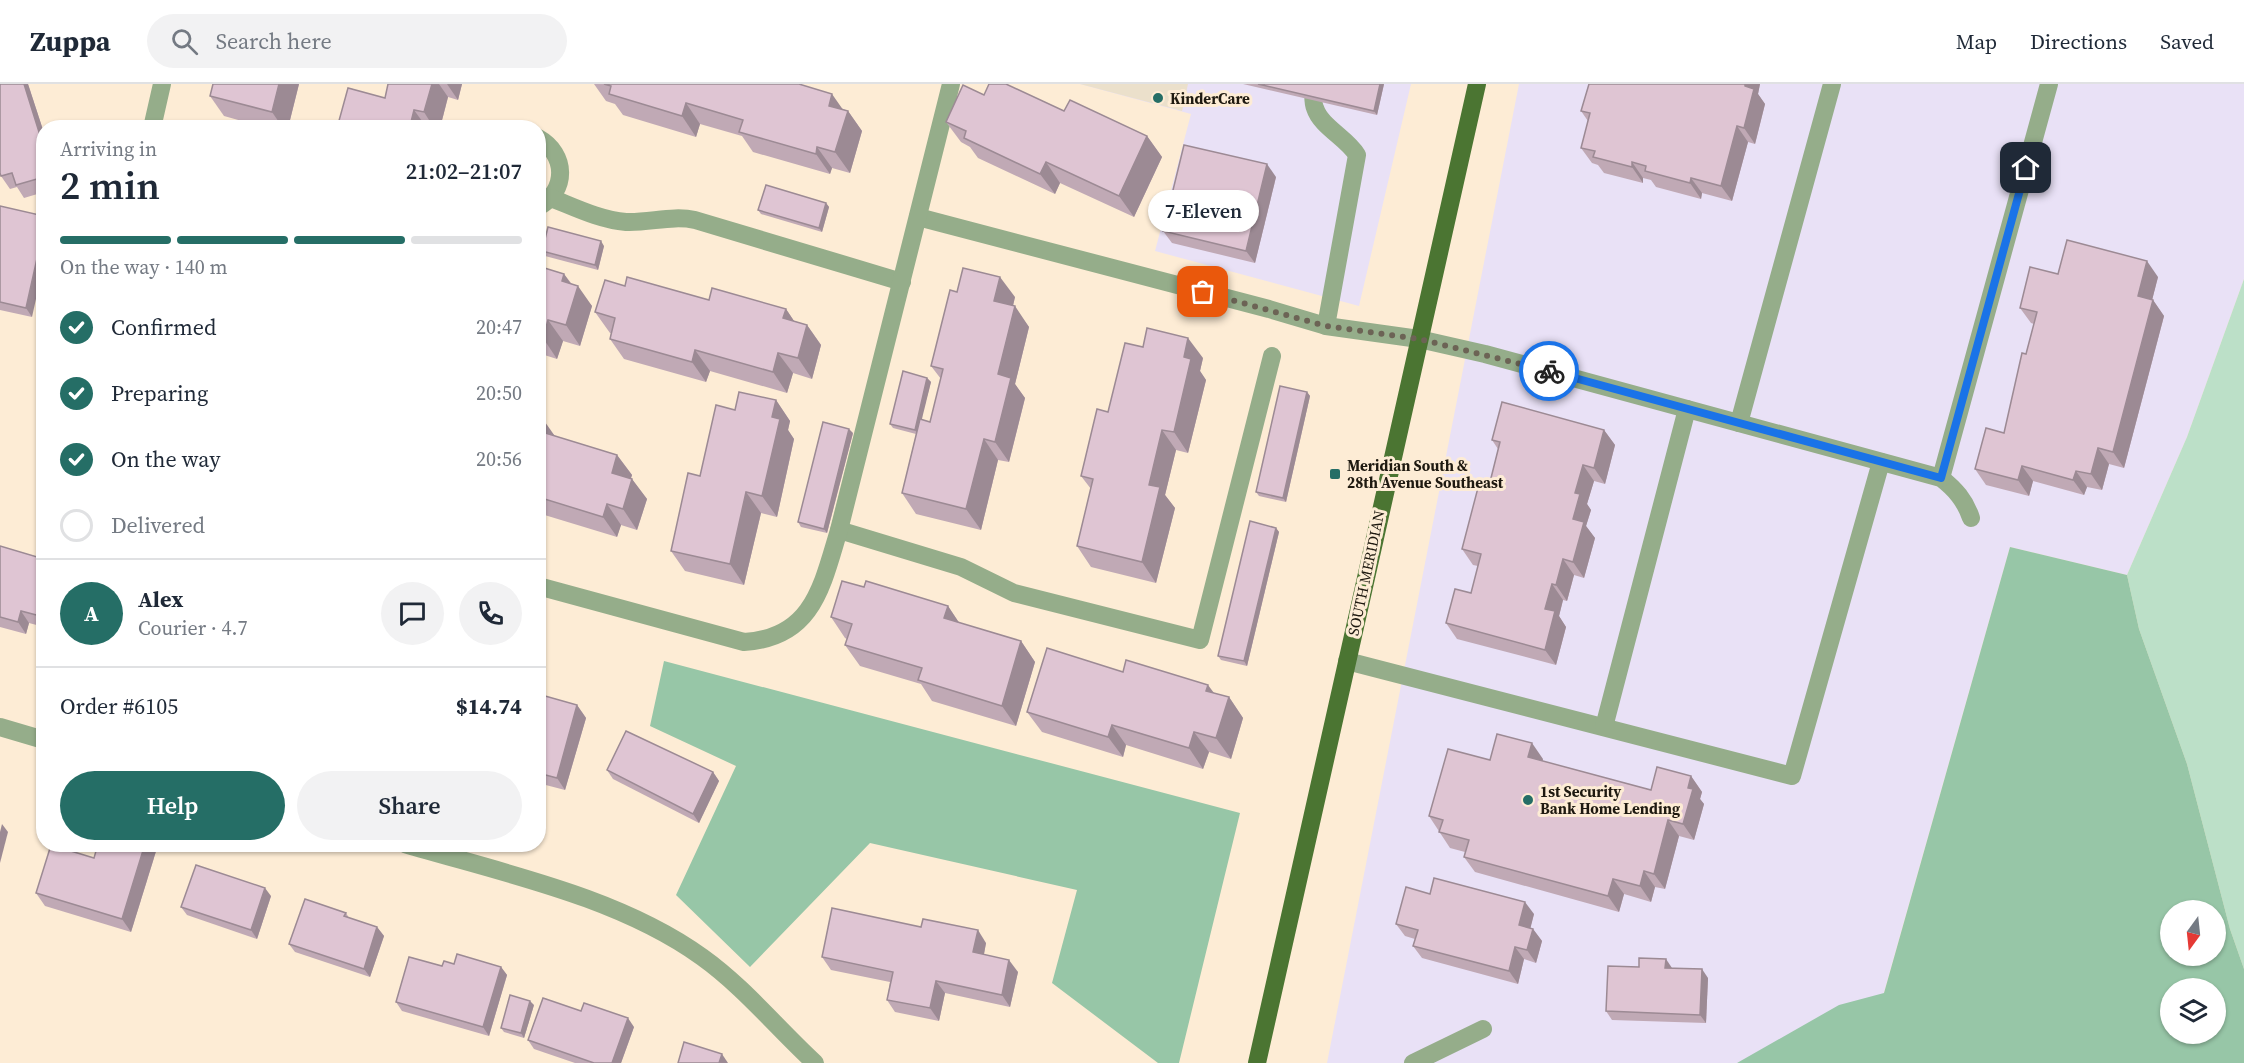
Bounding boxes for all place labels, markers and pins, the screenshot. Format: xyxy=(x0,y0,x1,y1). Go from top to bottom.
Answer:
place label: KinderCare xyxy=(1170,88,1250,109)
marker: KinderCare xyxy=(1151,91,1165,105)
pin xyxy=(2000,142,2051,193)
callout: 7-Eleven xyxy=(1148,190,1258,232)
pin xyxy=(1177,266,1228,317)
place label: Meridian South & 28th Avenue Southeast xyxy=(1347,455,1504,493)
marker: Meridian South & 28th Avenue Southeast xyxy=(1328,467,1342,481)
place label: 1st Security Bank Home Lending xyxy=(1540,781,1680,819)
marker: 1st Security Bank Home Lending xyxy=(1521,793,1535,807)

